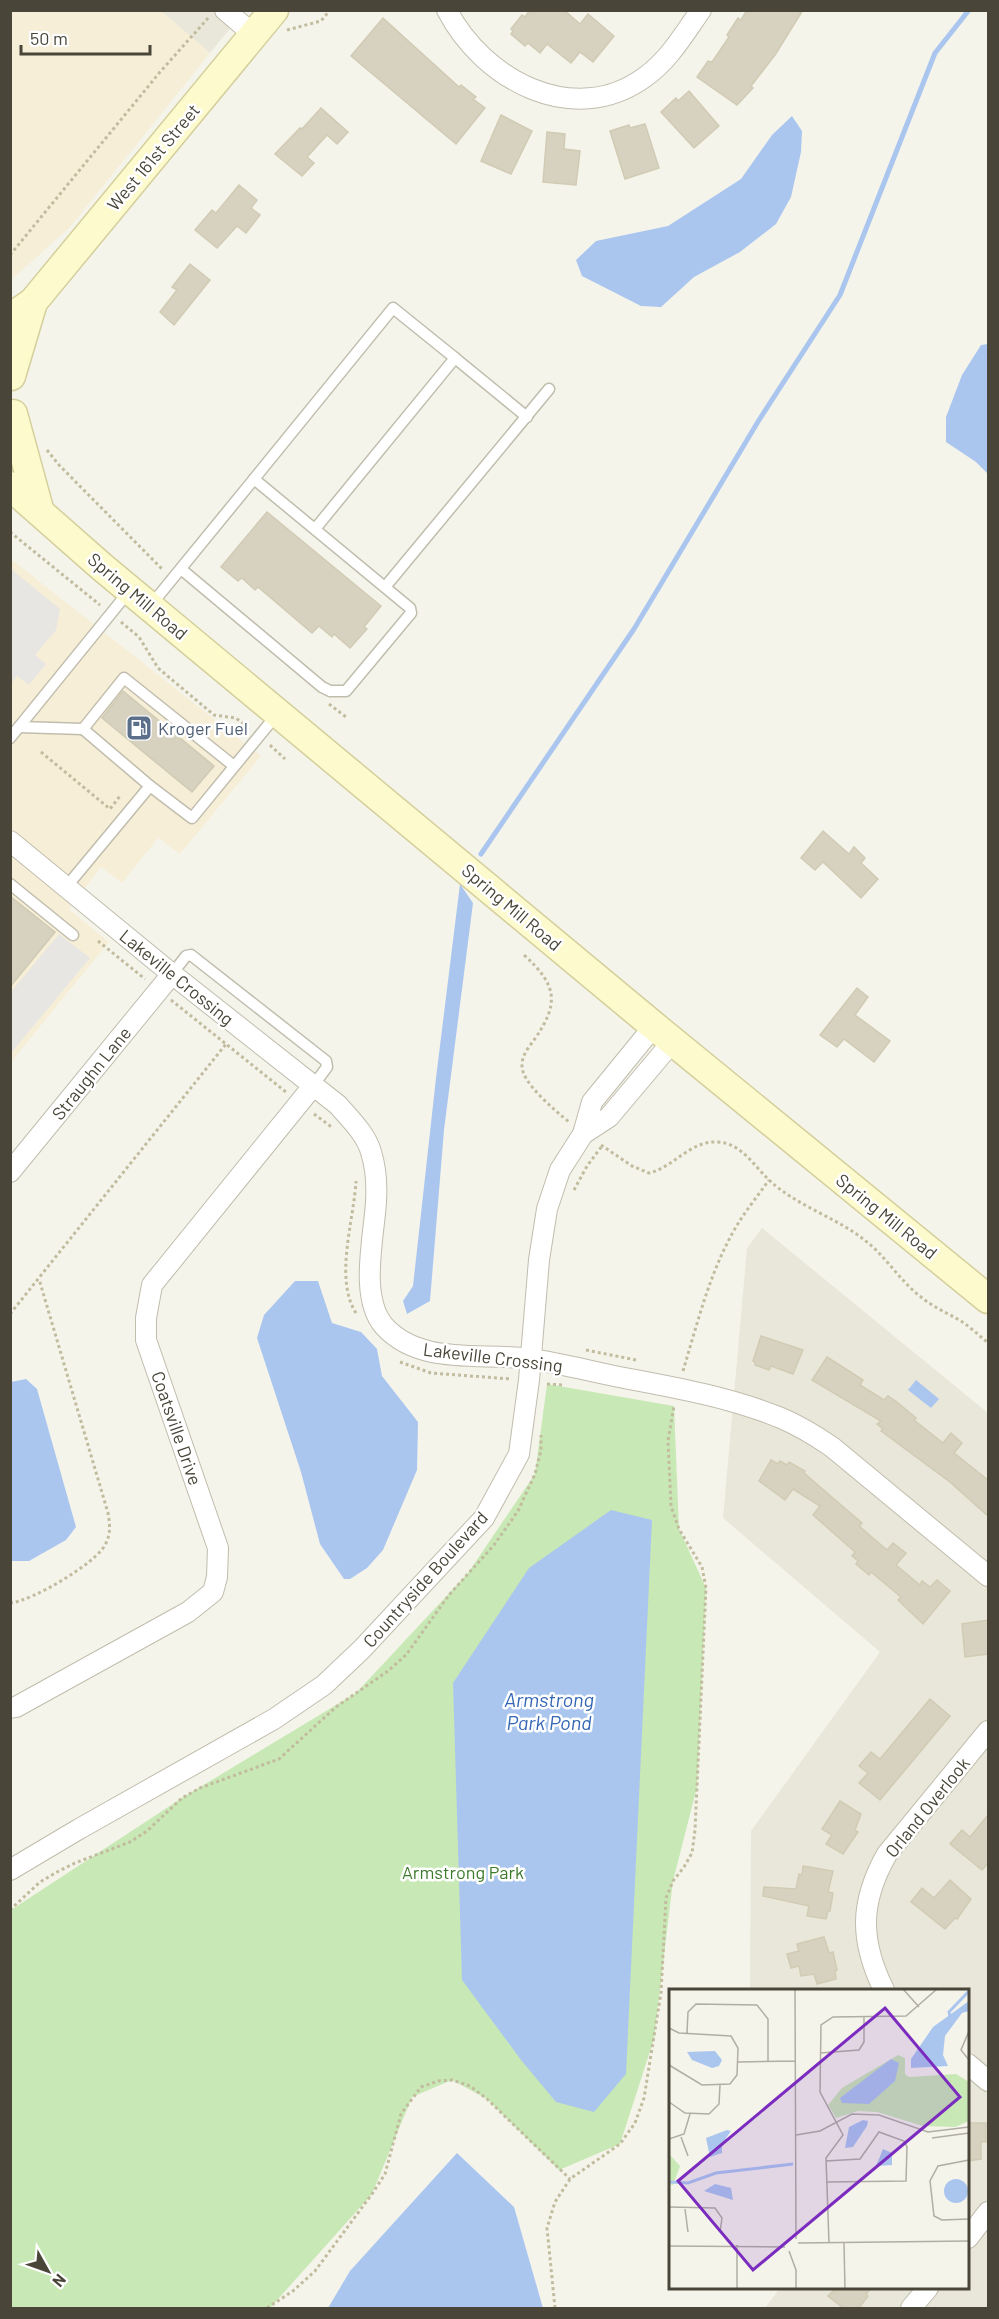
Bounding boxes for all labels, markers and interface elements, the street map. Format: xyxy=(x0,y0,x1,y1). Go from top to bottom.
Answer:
scale bar xyxy=(21,18,150,56)
text: 50 m xyxy=(30,27,68,49)
street label: West 161st Street xyxy=(102,99,204,215)
street label: Spring Mill Road xyxy=(84,548,192,644)
fuel station icon: Kroger Fuel xyxy=(124,713,154,743)
place label: Kroger Fuel xyxy=(158,717,248,739)
street label: Spring Mill Road xyxy=(458,859,566,955)
street label: Lakeville Crossing xyxy=(116,924,238,1030)
street label: Straughn Lane xyxy=(47,1022,135,1124)
street label: Spring Mill Road xyxy=(832,1169,942,1263)
street label: Lakeville Crossing xyxy=(422,1338,564,1376)
street label: Coatsville Drive xyxy=(147,1368,207,1488)
street label: Countryside Boulevard xyxy=(358,1506,492,1652)
water label: Armstrong Park Pond xyxy=(504,1687,594,1734)
street label: Orland Overlook xyxy=(880,1752,974,1862)
park label: Armstrong Park xyxy=(402,1861,524,1883)
inset map xyxy=(669,1989,969,2289)
north arrow xyxy=(18,2241,78,2301)
text: N xyxy=(49,2271,71,2291)

